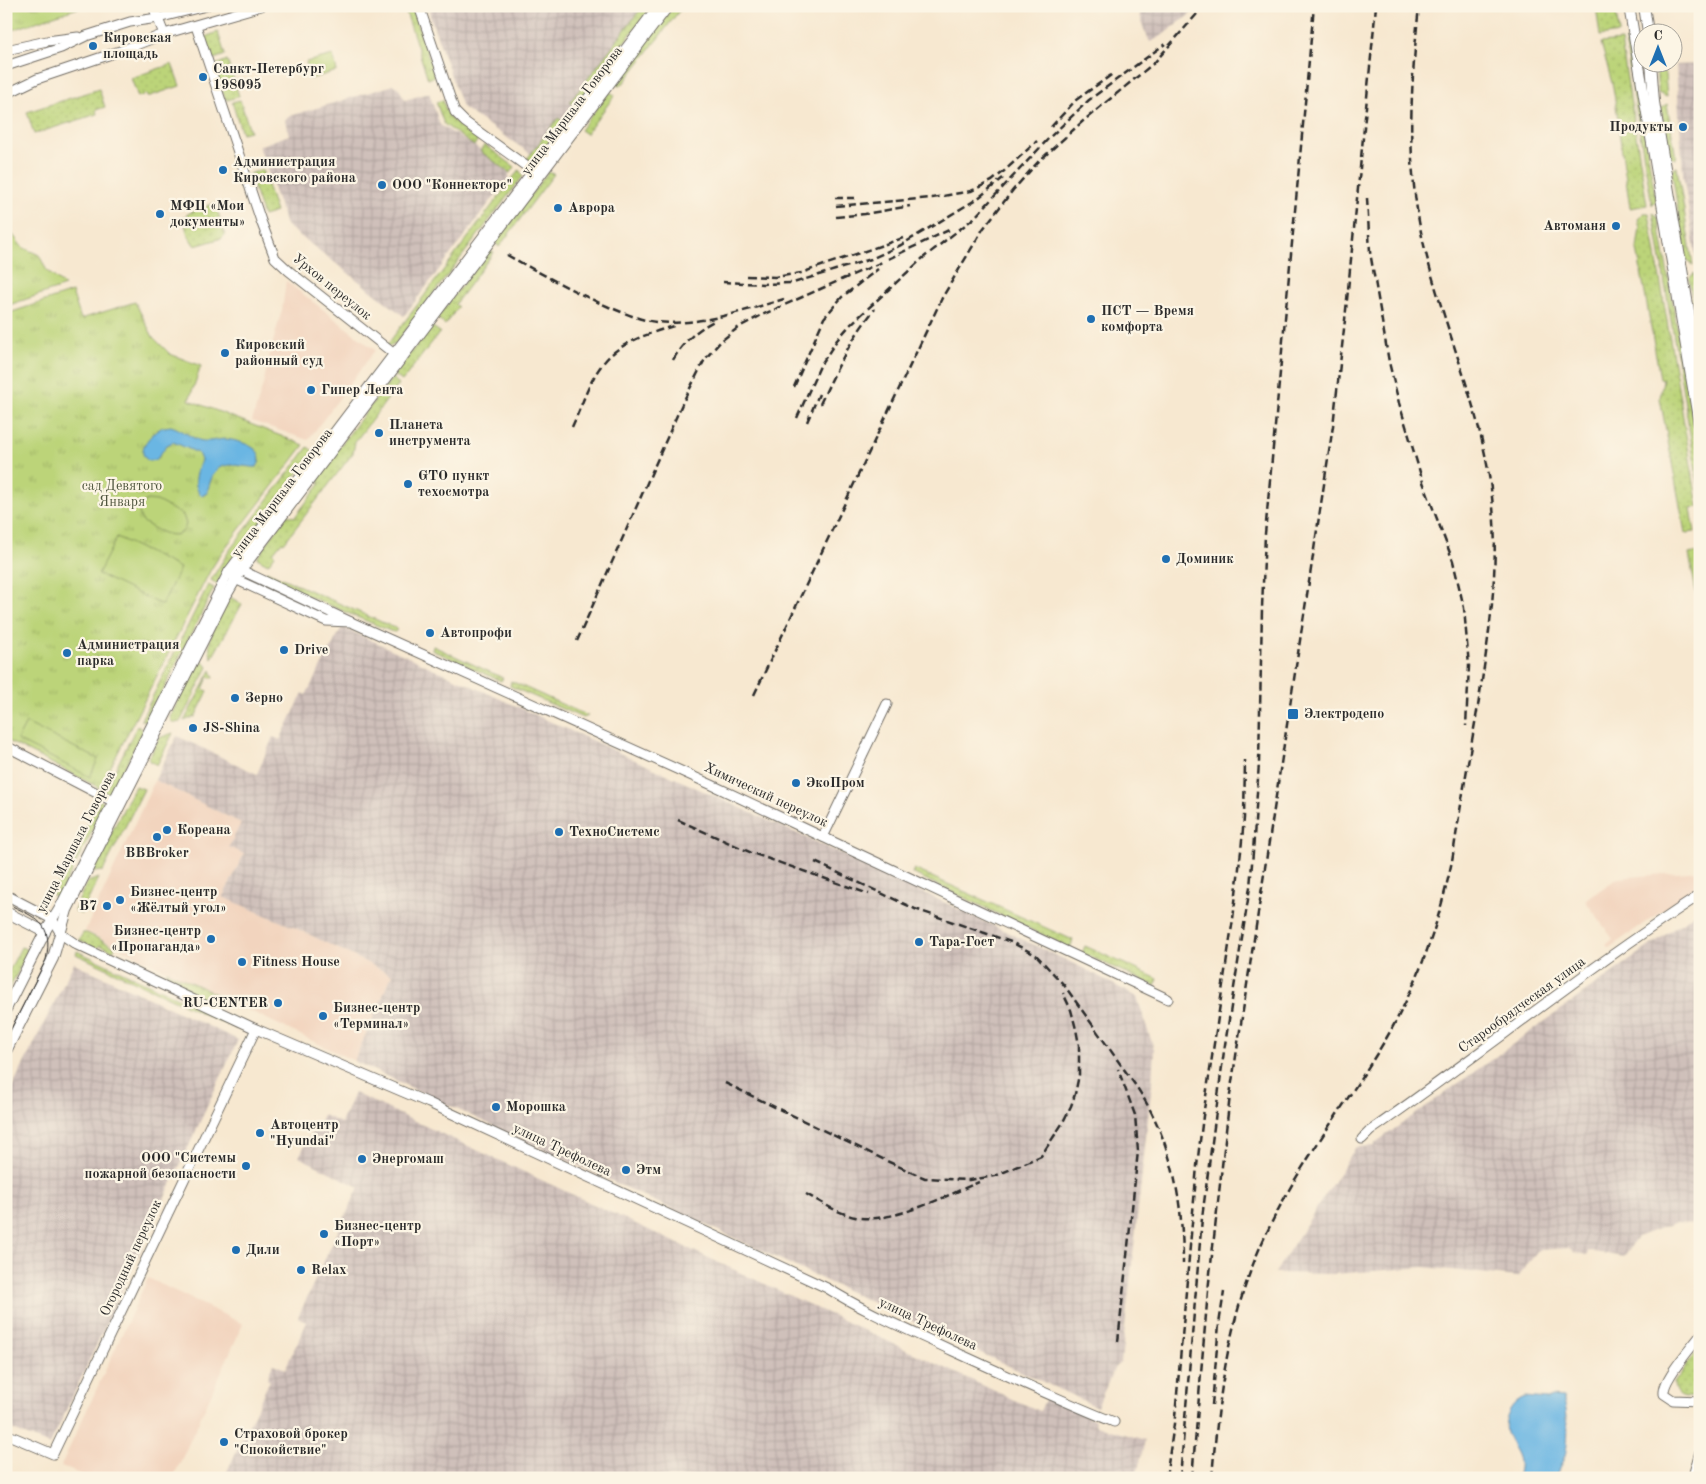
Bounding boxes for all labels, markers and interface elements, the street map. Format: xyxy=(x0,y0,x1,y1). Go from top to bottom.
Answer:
north arrow xyxy=(1634,22,1684,72)
text: С xyxy=(1653,29,1663,43)
place label: Кировская площадь xyxy=(103,31,172,61)
marker: Кировская площадь xyxy=(87,40,99,52)
street label: улица Маршала Говорова xyxy=(519,44,625,178)
place label: Санкт-Петербург 198095 xyxy=(213,62,324,92)
marker: Санкт-Петербург 198095 xyxy=(197,71,209,83)
place label: Продукты xyxy=(1609,120,1673,134)
marker: Продукты xyxy=(1677,121,1689,133)
place label: Администрация Кировского района xyxy=(233,155,356,185)
marker: Администрация Кировского района xyxy=(217,164,229,176)
place label: ООО "Коннекторс" xyxy=(392,178,512,192)
marker: ООО "Коннекторс" xyxy=(376,179,388,191)
place label: МФЦ «Мои документы» xyxy=(170,199,246,229)
place label: Аврора xyxy=(568,201,615,215)
marker: Аврора xyxy=(552,202,564,214)
marker: МФЦ «Мои документы» xyxy=(154,208,166,220)
place label: Автоманя xyxy=(1543,219,1606,233)
marker: Автоманя xyxy=(1610,220,1622,232)
street label: Урхов переулок xyxy=(290,251,374,323)
place label: ПСТ — Время комфорта xyxy=(1101,304,1194,335)
marker: ПСТ — Время комфорта xyxy=(1085,313,1097,325)
place label: Кировский районный суд xyxy=(235,338,323,368)
marker: Кировский районный суд xyxy=(219,347,231,359)
place label: Гипер Лента xyxy=(321,383,403,397)
marker: Гипер Лента xyxy=(305,384,317,396)
place label: Планета инструмента xyxy=(389,418,471,448)
street label: улица Маршала Говорова xyxy=(229,426,335,560)
marker: Планета инструмента xyxy=(373,427,385,439)
place label: GTO пункт техосмотра xyxy=(418,469,490,499)
marker: GTO пункт техосмотра xyxy=(402,478,414,490)
park label: сад Девятого Января xyxy=(82,479,162,509)
place label: Доминик xyxy=(1176,552,1234,566)
marker: Доминик xyxy=(1160,553,1172,565)
place label: Автопрофи xyxy=(440,626,512,641)
marker: Автопрофи xyxy=(424,627,436,639)
place label: Администрация парка xyxy=(77,638,179,668)
place label: Drive xyxy=(294,643,328,657)
marker: Drive xyxy=(278,644,290,656)
marker: Администрация парка xyxy=(61,647,73,659)
place label: Зерно xyxy=(245,691,283,705)
marker: Зерно xyxy=(229,692,241,704)
marker: Электродепо xyxy=(1286,707,1300,721)
place label: Электродепо xyxy=(1304,707,1384,721)
place label: JS-Shina xyxy=(203,721,260,735)
marker: JS-Shina xyxy=(187,722,199,734)
street label: Химический переулок xyxy=(702,760,830,830)
street label: улица Маршала Говорова xyxy=(34,769,118,915)
place label: ЭкоПром xyxy=(806,776,865,790)
marker: ЭкоПром xyxy=(790,777,802,789)
place label: Кореана xyxy=(177,823,231,837)
marker: Кореана xyxy=(161,824,173,836)
place label: ТехноСистемс xyxy=(569,825,660,839)
marker: ТехноСистемс xyxy=(553,826,565,838)
marker: BBBroker xyxy=(151,831,163,843)
place label: BBBroker xyxy=(125,846,189,860)
place label: Бизнес-центр «Жёлтый угол» xyxy=(130,885,227,915)
marker: Бизнес-центр «Жёлтый угол» xyxy=(114,894,126,906)
place label: В7 xyxy=(79,899,97,913)
marker: В7 xyxy=(101,900,113,912)
place label: Бизнес-центр «Пропаганда» xyxy=(111,924,201,954)
marker: Бизнес-центр «Пропаганда» xyxy=(205,933,217,945)
place label: Тара-Гост xyxy=(929,935,994,949)
marker: Тара-Гост xyxy=(913,936,925,948)
street label: Старообрядческая улица xyxy=(1456,954,1588,1056)
place label: Fitness House xyxy=(252,955,340,969)
marker: Fitness House xyxy=(236,956,248,968)
place label: RU-CENTER xyxy=(183,996,268,1010)
marker: RU-CENTER xyxy=(272,997,284,1009)
place label: Бизнес-центр «Терминал» xyxy=(333,1001,420,1031)
marker: Бизнес-центр «Терминал» xyxy=(317,1010,329,1022)
place label: Морошка xyxy=(506,1100,566,1114)
marker: Морошка xyxy=(490,1101,502,1113)
place label: Автоцентр "Hyundai" xyxy=(270,1118,339,1148)
street label: улица Трефолева xyxy=(510,1121,613,1180)
marker: Автоцентр "Hyundai" xyxy=(254,1127,266,1139)
place label: ООО "Системы пожарной безопасности xyxy=(85,1151,236,1181)
place label: Энергомаш xyxy=(372,1152,444,1166)
marker: Энергомаш xyxy=(356,1153,368,1165)
marker: ООО "Системы пожарной безопасности xyxy=(240,1160,252,1172)
place label: Этм xyxy=(636,1163,661,1177)
marker: Этм xyxy=(620,1164,632,1176)
street label: Огородный переулок xyxy=(98,1198,164,1318)
place label: Бизнес-центр «Порт» xyxy=(334,1219,421,1249)
marker: Бизнес-центр «Порт» xyxy=(318,1228,330,1240)
place label: Дили xyxy=(246,1243,280,1257)
marker: Дили xyxy=(230,1244,242,1256)
place label: Relax xyxy=(311,1263,347,1277)
marker: Relax xyxy=(295,1264,307,1276)
street label: улица Трефолева xyxy=(876,1295,979,1354)
place label: Страховой брокер "Спокойствие" xyxy=(234,1427,348,1457)
marker: Страховой брокер "Спокойствие" xyxy=(218,1436,230,1448)

